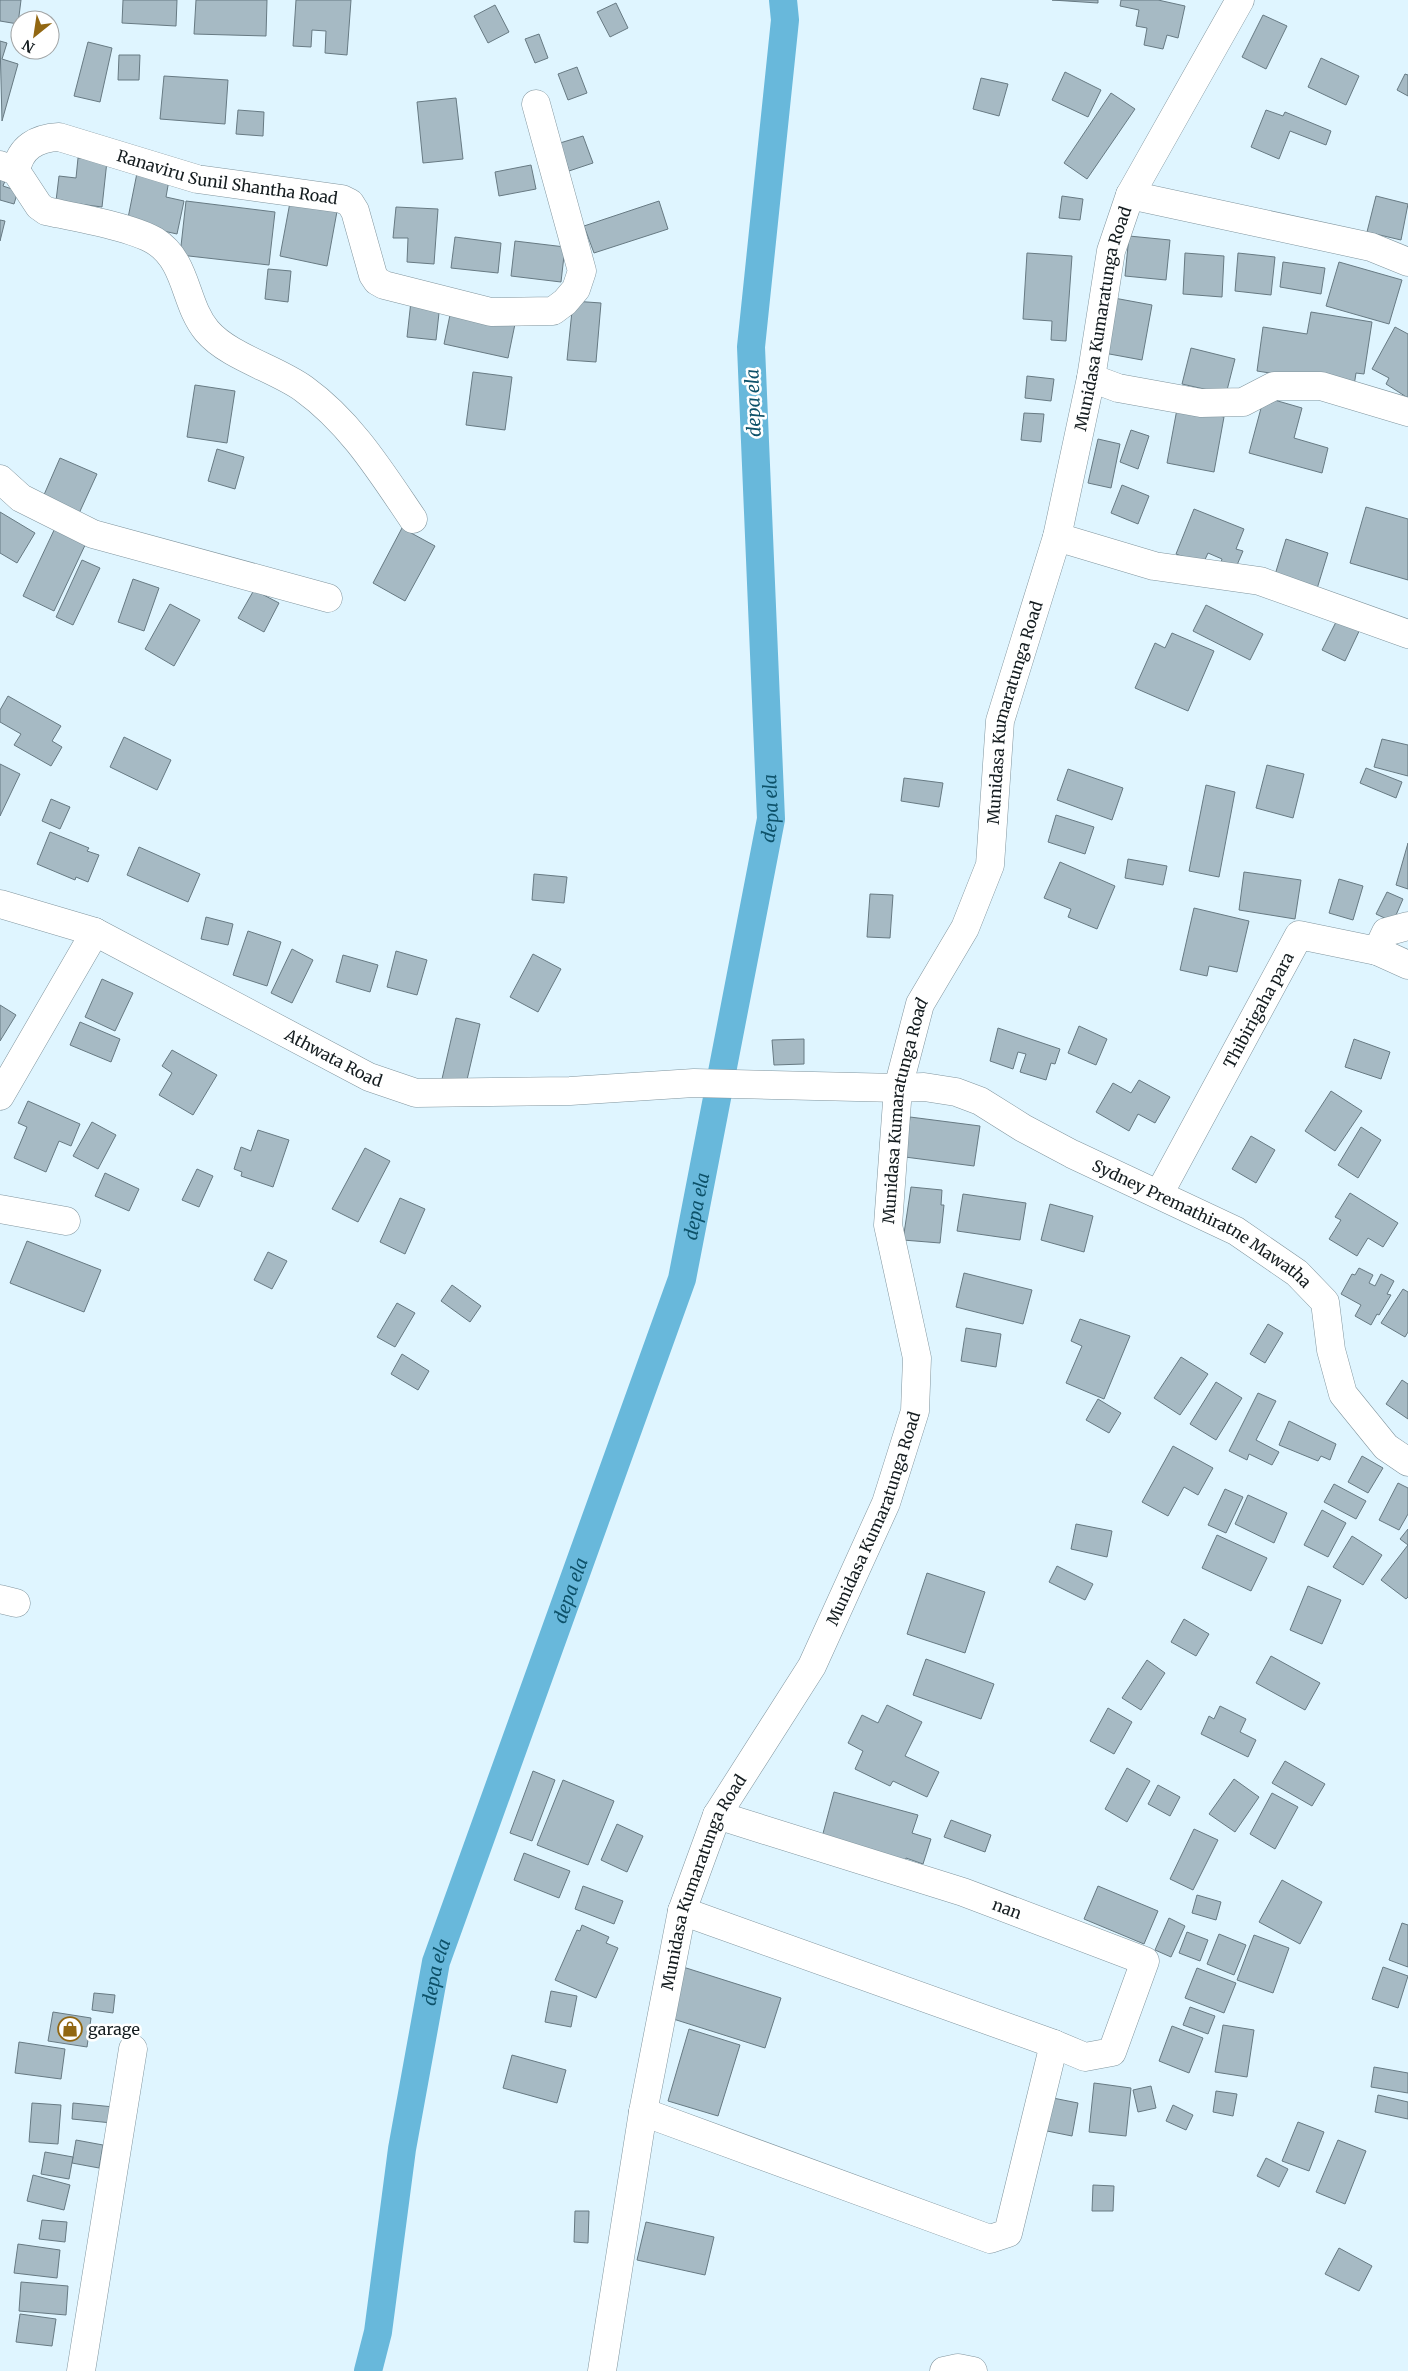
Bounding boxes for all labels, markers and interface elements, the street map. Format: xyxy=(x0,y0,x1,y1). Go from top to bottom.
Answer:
north arrow xyxy=(10,10,60,60)
text: N xyxy=(19,36,38,57)
street label: Ranaviru Sunil Shantha Road xyxy=(115,145,339,208)
street label: Munidasa Kumaratunga Road xyxy=(1070,203,1135,433)
water label: depa ela xyxy=(740,369,766,437)
street label: Munidasa Kumaratunga Road xyxy=(983,598,1047,825)
water label: depa ela xyxy=(755,774,783,844)
street label: Thibirigaha para xyxy=(1219,948,1298,1072)
street label: Munidasa Kumaratunga Road xyxy=(878,994,932,1225)
street label: Athwata Road xyxy=(281,1024,385,1091)
street label: Sydney Premathiratne Mawatha xyxy=(1089,1155,1316,1292)
water label: depa ela xyxy=(678,1171,714,1242)
street label: Munidasa Kumaratunga Road xyxy=(822,1409,924,1628)
water label: depa ela xyxy=(548,1554,592,1626)
street label: Munidasa Kumaratunga Road xyxy=(657,1770,750,1992)
street label: nan xyxy=(990,1894,1025,1924)
water label: depa ela xyxy=(417,1935,455,2007)
shop icon: garage xyxy=(57,2016,83,2042)
place label: garage xyxy=(88,2019,140,2039)

